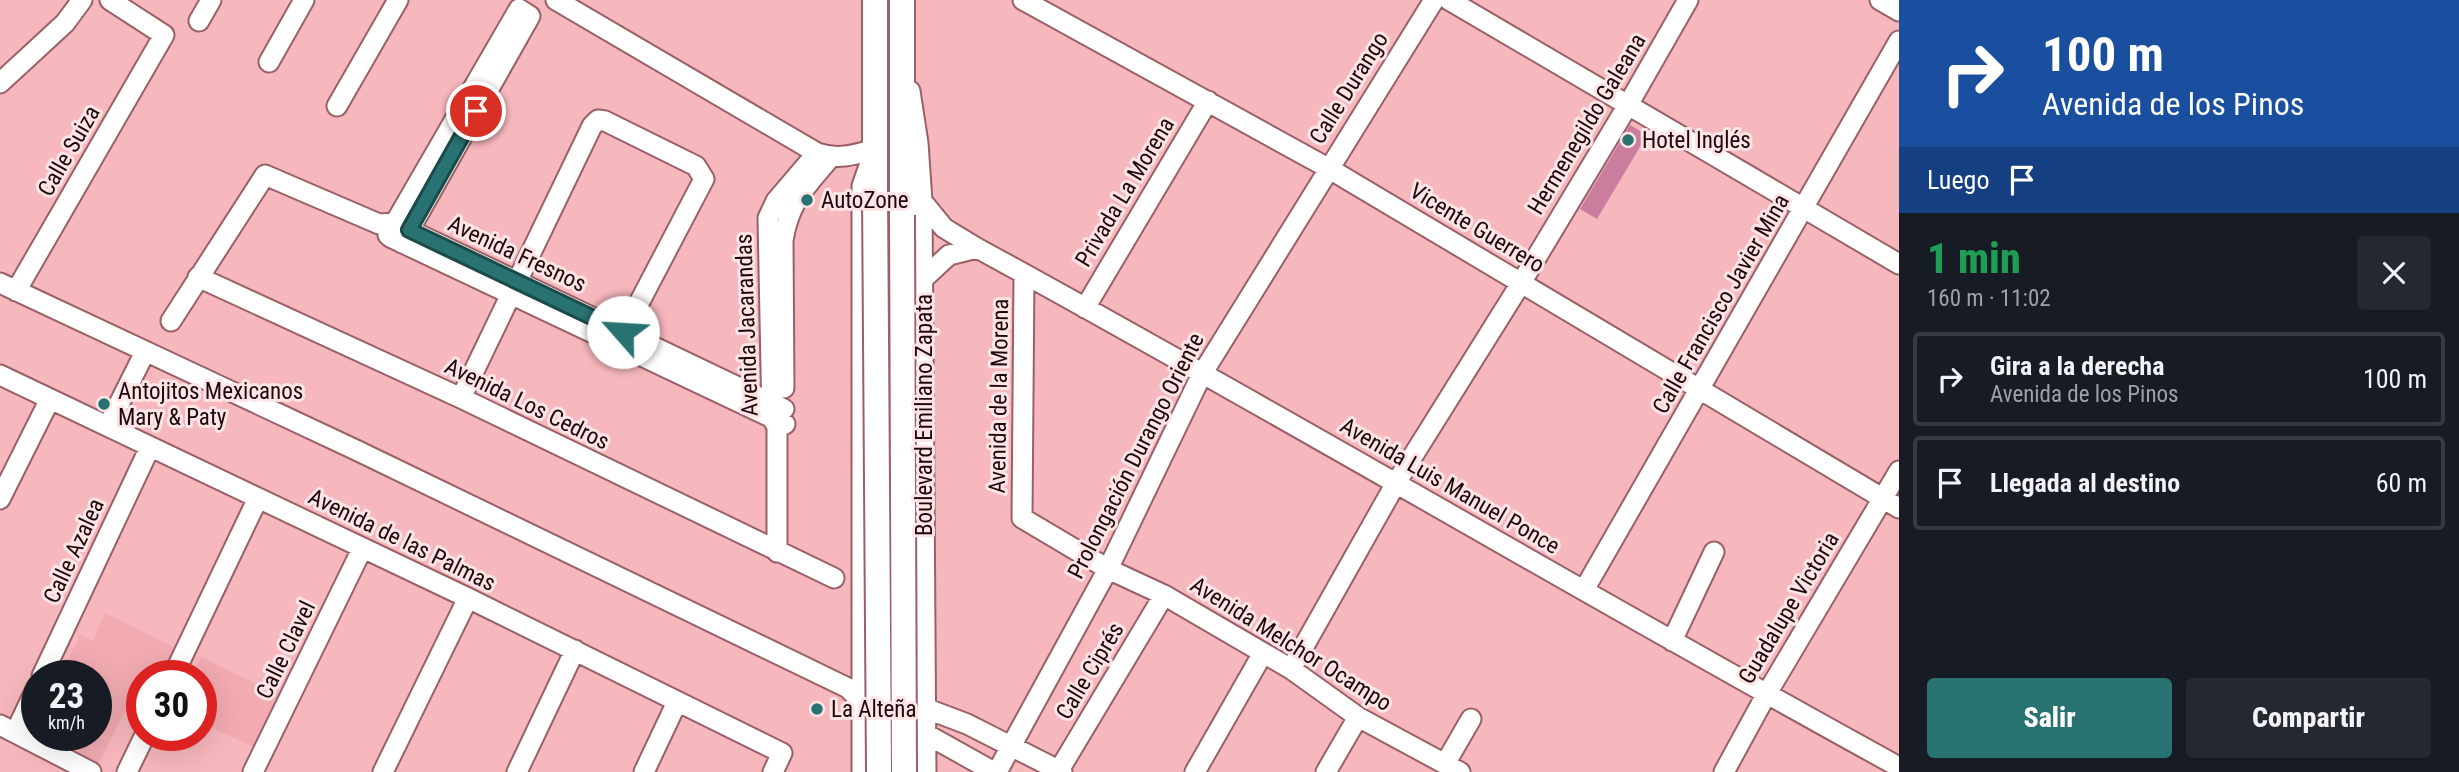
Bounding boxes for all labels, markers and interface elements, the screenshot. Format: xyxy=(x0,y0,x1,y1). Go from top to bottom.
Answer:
text: 100 m xyxy=(2042,26,2164,83)
street label: Calle Durango xyxy=(1304,27,1394,149)
icon: right xyxy=(1927,28,2018,119)
street label: Hermenegildo Galeana xyxy=(1522,29,1652,219)
pin xyxy=(446,81,506,141)
text: Avenida de los Pinos xyxy=(2042,85,2304,123)
icon: arrive xyxy=(457,92,495,130)
street label: Calle Suiza xyxy=(32,101,106,201)
street label: Privada La Morena xyxy=(1070,112,1180,272)
place label: Hotel Inglés xyxy=(1642,127,1751,154)
marker: Hotel Inglés xyxy=(1620,132,1636,148)
icon: arrive xyxy=(2003,161,2041,199)
text: Luego xyxy=(1927,165,1989,195)
street label: Vicente Guerrero xyxy=(1405,177,1549,279)
place label: AutoZone xyxy=(821,187,909,214)
street label: Calle Francisco Javier Mina xyxy=(1647,189,1795,419)
marker: AutoZone xyxy=(799,192,815,208)
street label: Avenida Fresnos xyxy=(444,210,590,298)
street label: Avenida Jacarandas xyxy=(730,233,764,417)
text: 1 min xyxy=(1927,234,2021,283)
button: close xyxy=(2357,236,2431,310)
text: 160 m · 11:02 xyxy=(1927,285,2051,312)
street label: Boulevard Emiliano Zapata xyxy=(911,294,938,536)
position arrow xyxy=(586,295,660,369)
street label: Avenida de la Morena xyxy=(984,298,1014,494)
street label: Prolongación Durango Oriente xyxy=(1062,329,1210,583)
text: Gira a la derecha xyxy=(1990,351,2164,381)
street label: Avenida Los Cedros xyxy=(440,352,614,456)
icon: right xyxy=(1931,360,1969,398)
text: 100 m xyxy=(2363,364,2427,394)
place label: Antojitos Mexicanos Mary & Paty xyxy=(118,378,303,431)
text: Avenida de los Pinos xyxy=(1990,381,2179,408)
marker: Antojitos Mexicanos Mary & Paty xyxy=(96,396,112,412)
street label: Avenida Luis Manuel Ponce xyxy=(1336,412,1564,560)
icon: arrive xyxy=(1931,464,1969,502)
text: Llegada al destino xyxy=(1990,468,2180,498)
text: 60 m xyxy=(2376,468,2427,498)
street label: Avenida de las Palmas xyxy=(304,483,500,597)
street label: Calle Azalea xyxy=(38,494,110,608)
street label: Guadalupe Victoria xyxy=(1733,527,1845,689)
street label: Avenida Melchor Ocampo xyxy=(1185,571,1397,717)
street label: Calle Clavel xyxy=(251,597,321,703)
street label: Calle Ciprés xyxy=(1051,618,1129,724)
speed limit sign: 30 xyxy=(126,660,217,751)
text: 23 xyxy=(49,676,84,717)
button: Salir xyxy=(1927,678,2172,758)
button: Compartir xyxy=(2186,678,2431,758)
place label: La Alteña xyxy=(831,696,917,723)
marker: La Alteña xyxy=(809,701,825,717)
text: km/h xyxy=(48,712,85,733)

